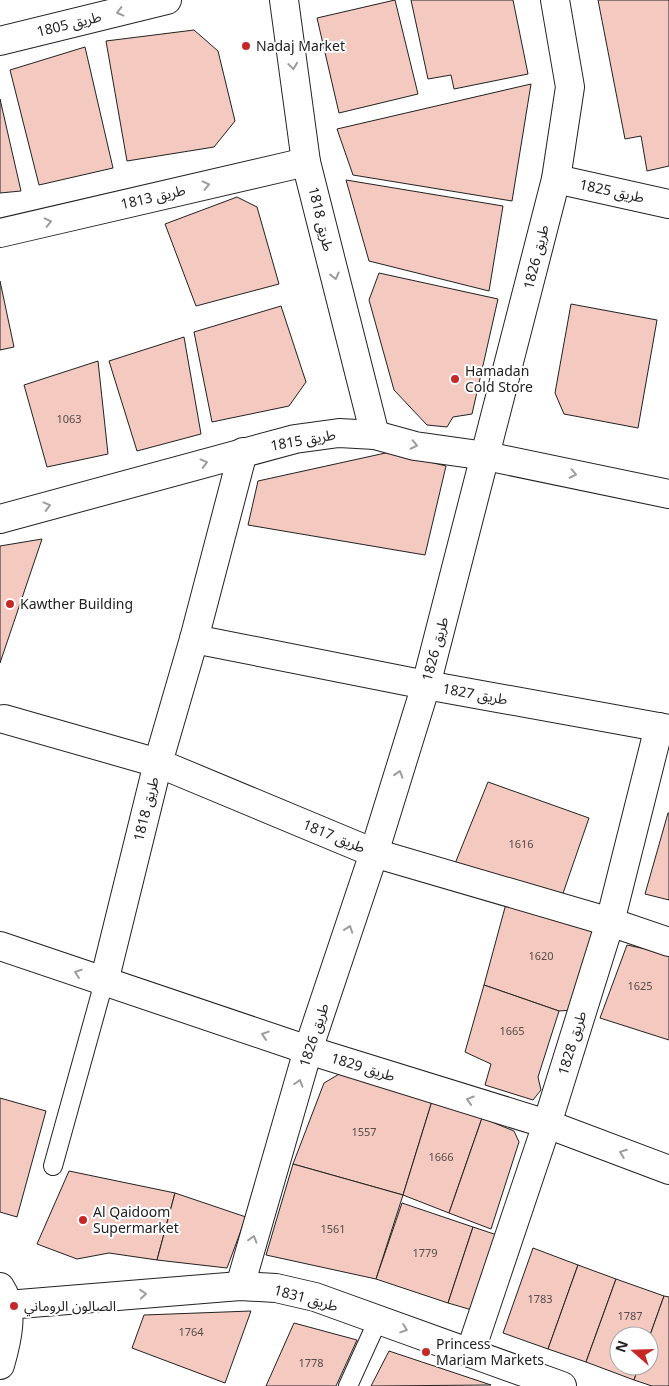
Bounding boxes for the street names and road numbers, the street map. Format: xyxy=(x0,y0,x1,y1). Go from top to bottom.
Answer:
street label: طريق 1805 xyxy=(35,6,103,42)
street label: طريق 1825 xyxy=(578,174,646,208)
street label: طريق 1813 xyxy=(119,180,187,214)
street label: طريق 1818 xyxy=(303,185,339,253)
street label: طريق 1826 xyxy=(518,223,554,291)
street label: طريق 1815 xyxy=(269,424,337,456)
street label: طريق 1826 xyxy=(417,615,453,683)
street label: طريق 1827 xyxy=(441,678,509,710)
street label: طريق 1818 xyxy=(128,775,164,843)
street label: طريق 1817 xyxy=(300,814,368,858)
street label: طريق 1826 xyxy=(294,1001,334,1069)
street label: طريق 1828 xyxy=(553,1009,591,1077)
street label: طريق 1829 xyxy=(329,1048,397,1086)
street label: طريق 1831 xyxy=(272,1280,340,1316)

